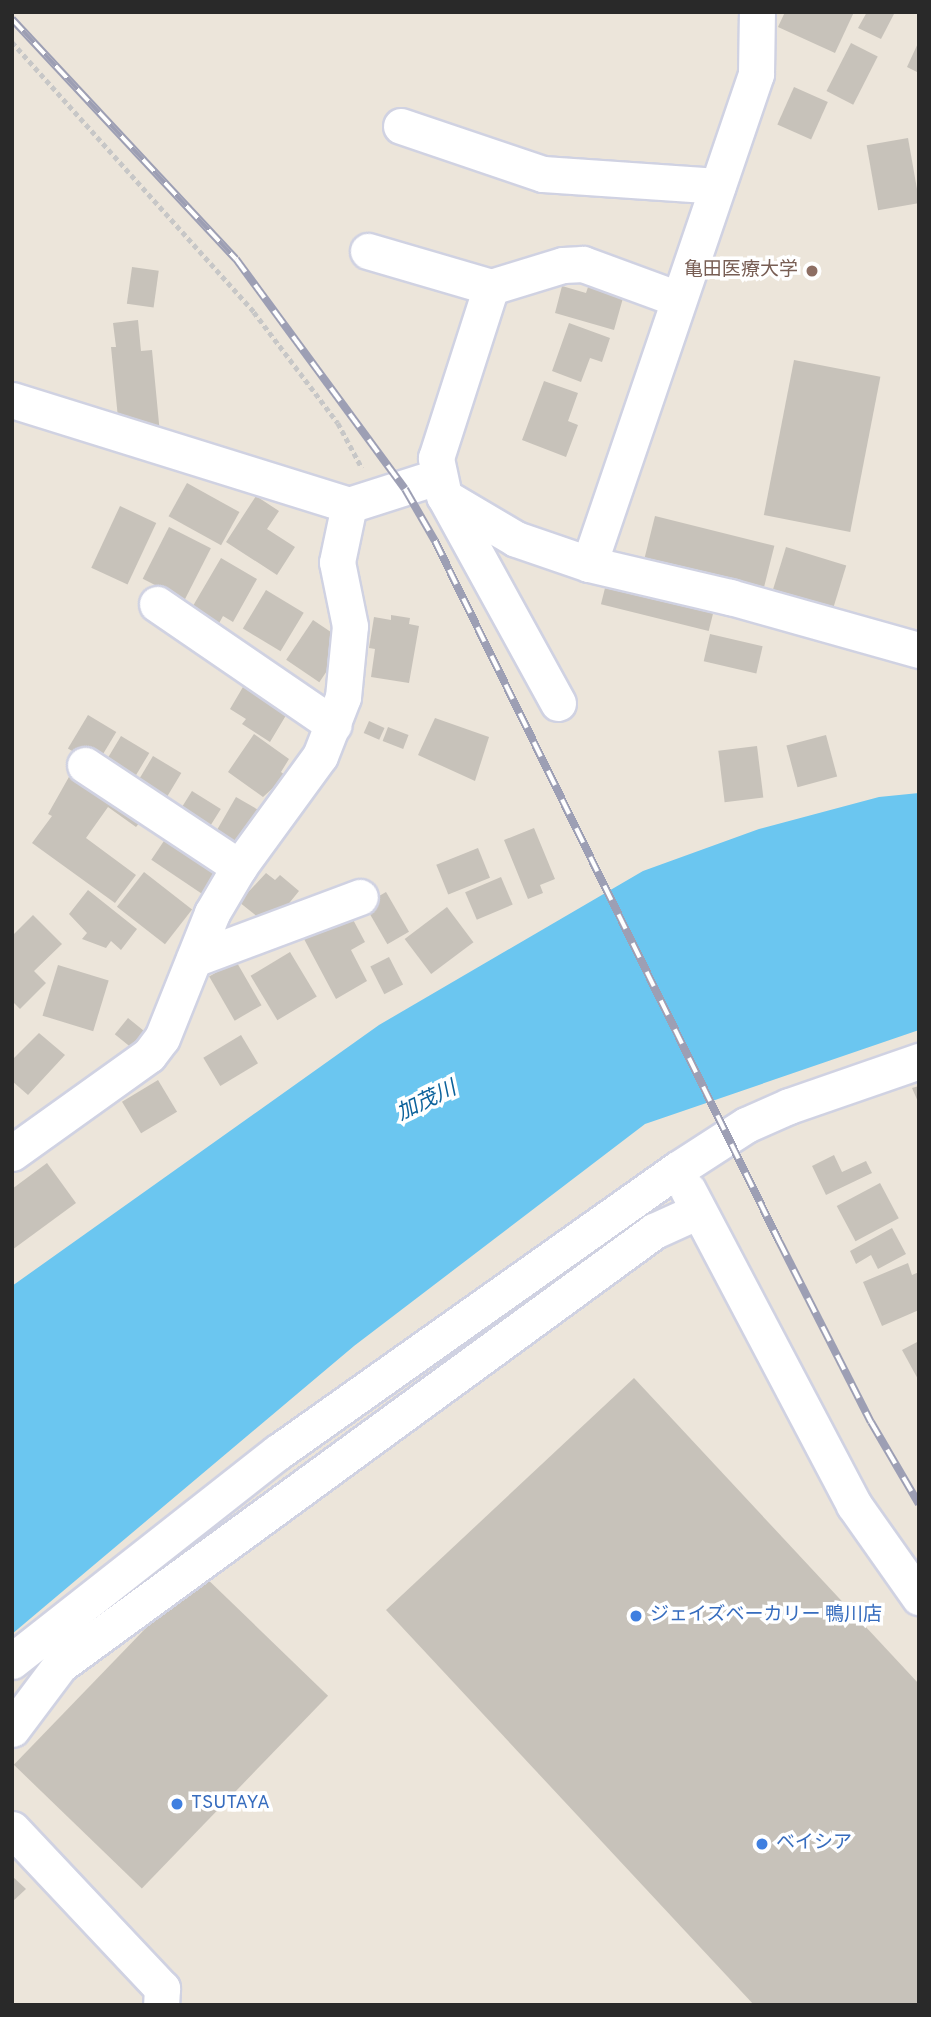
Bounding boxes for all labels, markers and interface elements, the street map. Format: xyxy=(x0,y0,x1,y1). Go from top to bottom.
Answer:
place label: 亀田医療大学 xyxy=(684,260,798,282)
marker: 亀田医療大学 xyxy=(804,263,820,279)
water label: 加茂川 xyxy=(393,1077,461,1127)
place label: ジェイズベーカリー 鴨川店 xyxy=(650,1605,882,1627)
marker: ジェイズベーカリー 鴨川店 xyxy=(628,1608,644,1624)
place label: TSUTAYA xyxy=(191,1793,270,1815)
marker: TSUTAYA xyxy=(169,1796,185,1812)
place label: ベイシア xyxy=(776,1833,852,1855)
marker: ベイシア xyxy=(754,1836,770,1852)

